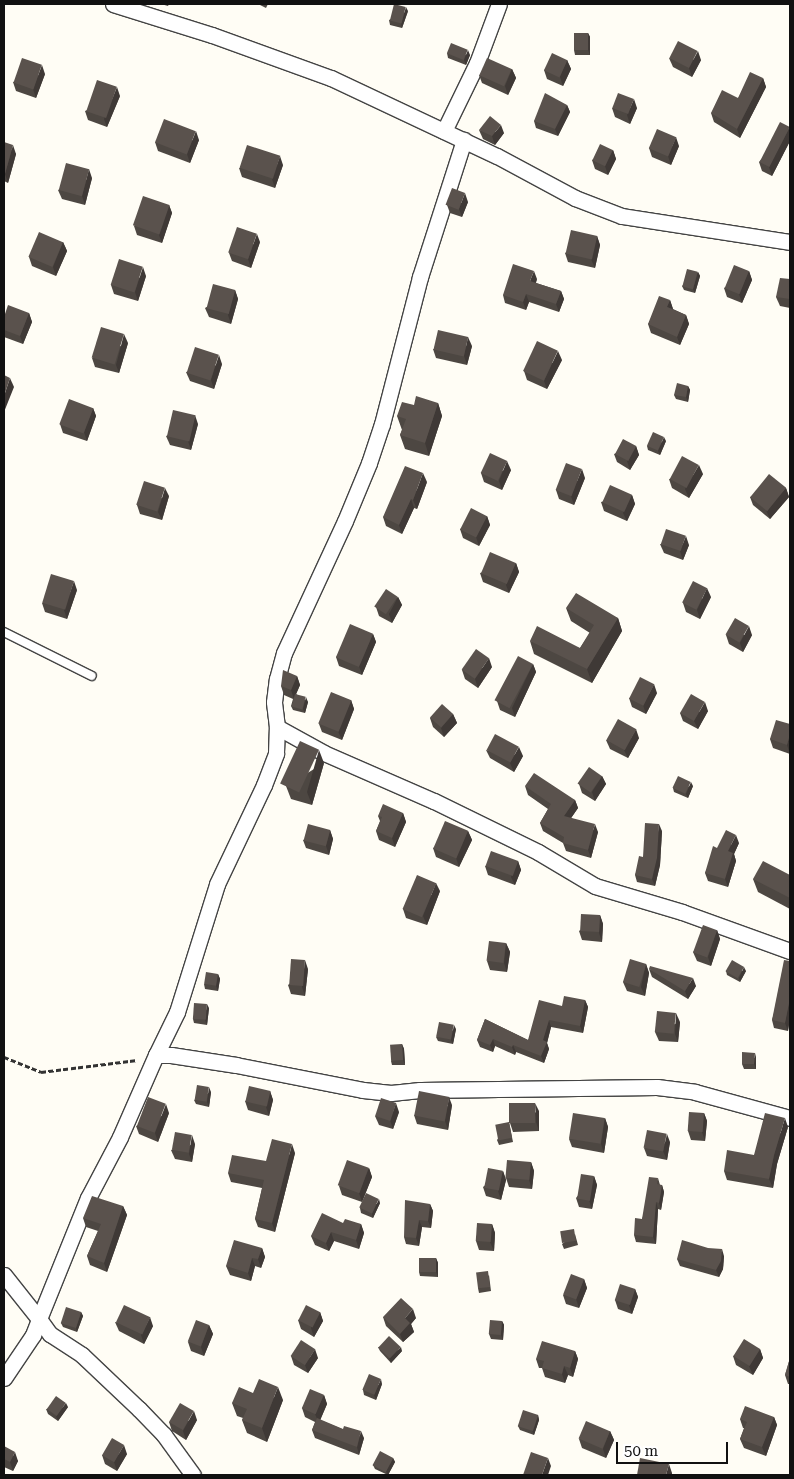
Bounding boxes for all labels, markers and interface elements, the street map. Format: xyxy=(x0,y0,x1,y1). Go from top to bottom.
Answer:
scale bar xyxy=(619,1432,732,1464)
text: 50 m xyxy=(624,1442,658,1460)

